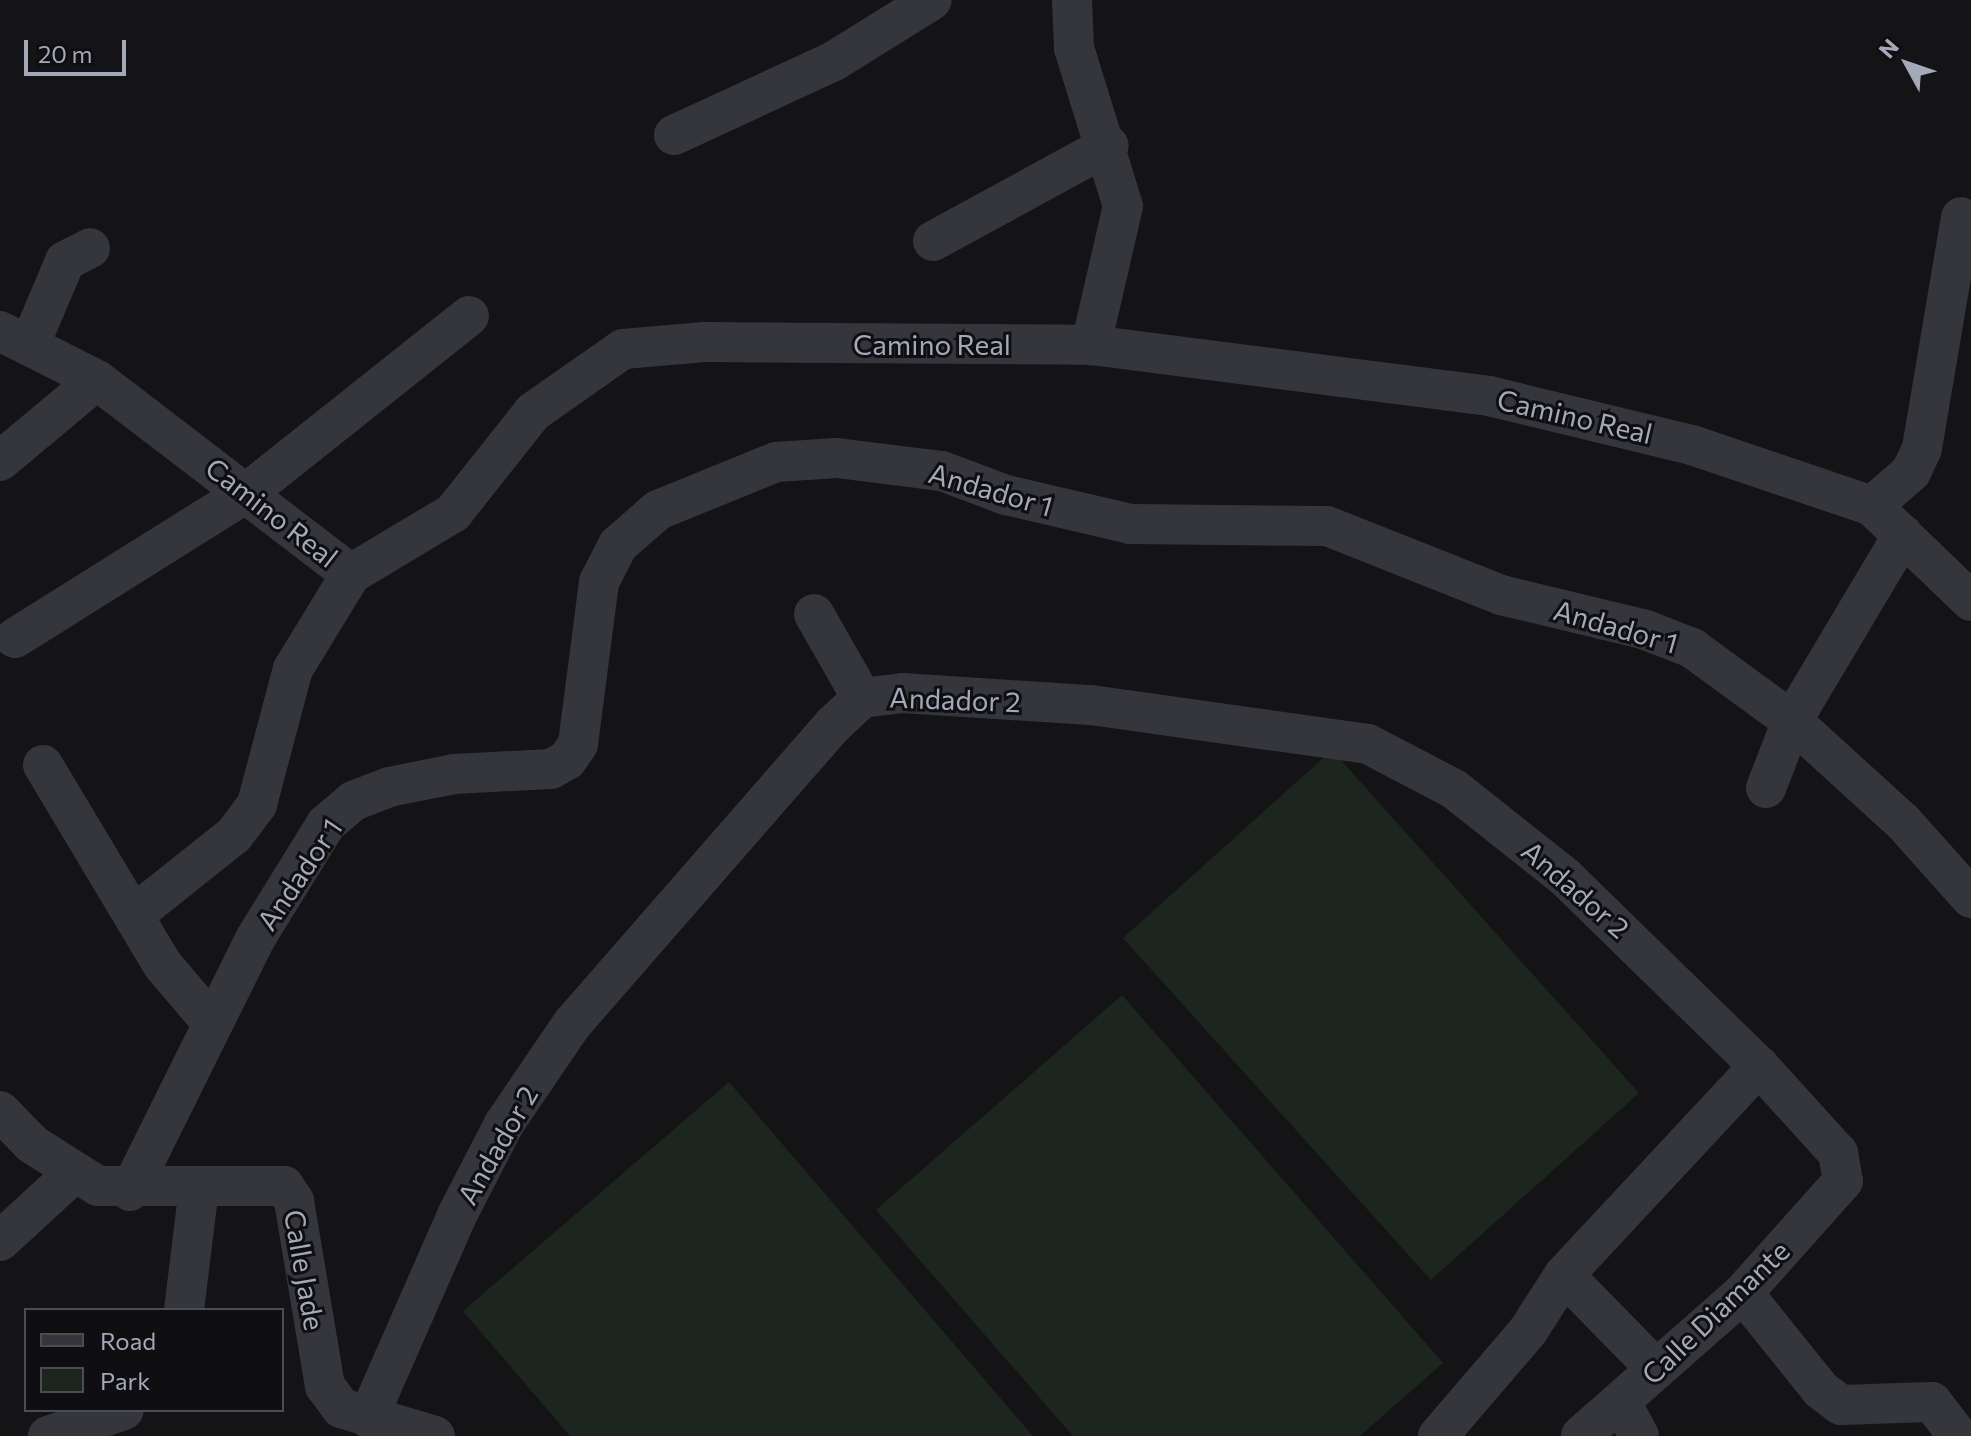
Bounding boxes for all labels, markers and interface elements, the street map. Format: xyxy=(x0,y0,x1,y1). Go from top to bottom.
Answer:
scale bar xyxy=(28,24,130,74)
north arrow xyxy=(1867,24,1947,104)
text: N xyxy=(1873,33,1904,63)
text: 20 m xyxy=(38,39,92,68)
street label: Camino Real xyxy=(853,327,1011,361)
street label: Camino Real xyxy=(1494,382,1656,450)
street label: Camino Real xyxy=(199,450,345,574)
street label: Andador 1 xyxy=(925,455,1057,523)
street label: Andador 1 xyxy=(1550,592,1682,660)
street label: Andador 2 xyxy=(889,680,1021,718)
street label: Andador 1 xyxy=(249,812,349,936)
street label: Andador 2 xyxy=(1515,833,1637,945)
street label: Andador 2 xyxy=(450,1080,544,1210)
street label: Calle Jade xyxy=(278,1207,332,1333)
street label: Calle Diamante xyxy=(1634,1233,1796,1391)
legend xyxy=(24,1308,284,1412)
text: Road xyxy=(100,1326,156,1355)
text: Park xyxy=(100,1366,150,1395)

